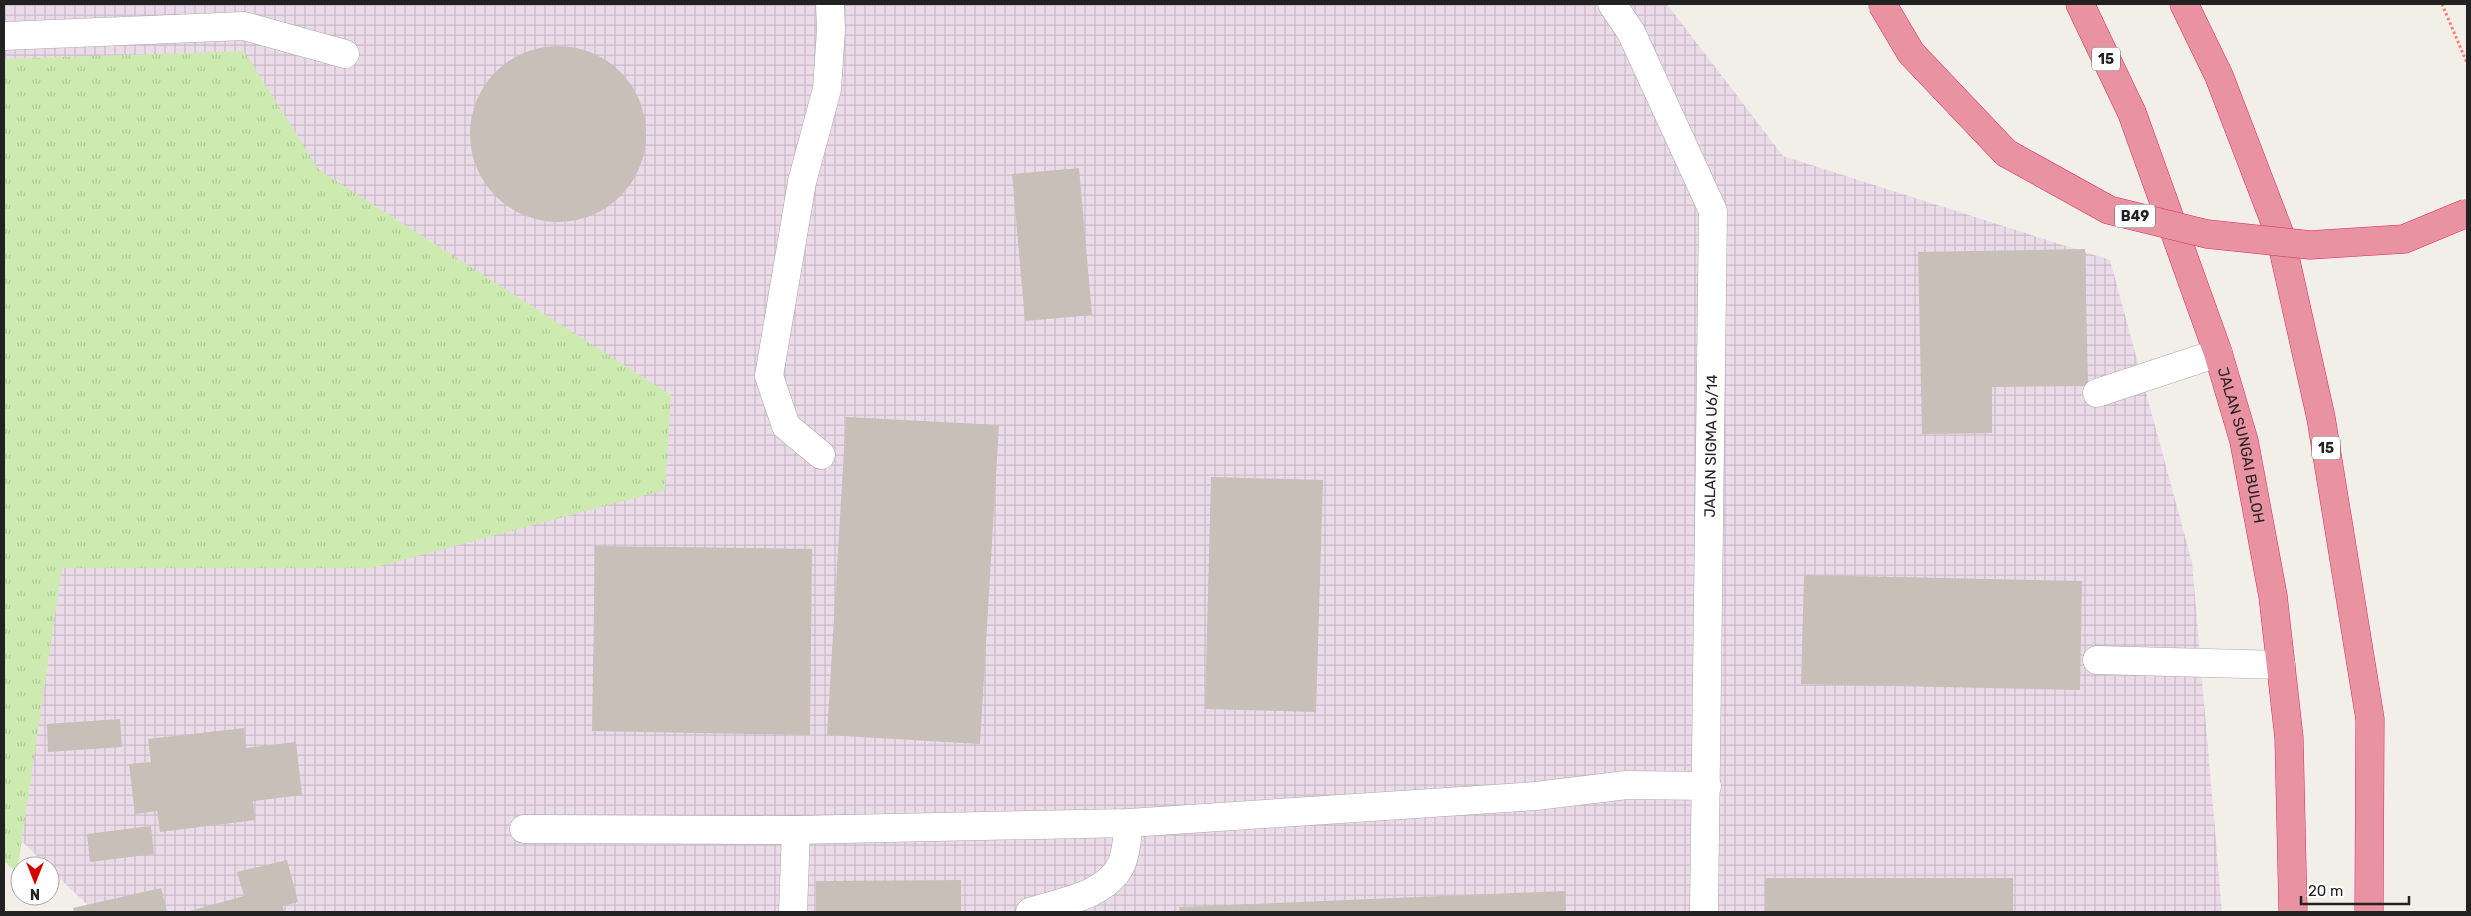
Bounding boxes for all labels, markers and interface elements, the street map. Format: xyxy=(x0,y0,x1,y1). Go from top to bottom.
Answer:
road number: 15 xyxy=(2092,48,2120,70)
road number: B49 xyxy=(2115,205,2155,228)
street label: JALAN SUNGAI BULOH xyxy=(2214,365,2268,525)
street label: JALAN SIGMA U6/14 xyxy=(1701,374,1721,518)
road number: 15 xyxy=(2312,436,2340,459)
north arrow xyxy=(10,856,60,906)
scale bar xyxy=(2301,874,2408,906)
text: 20 m xyxy=(2308,882,2343,900)
text: N xyxy=(30,885,40,902)

